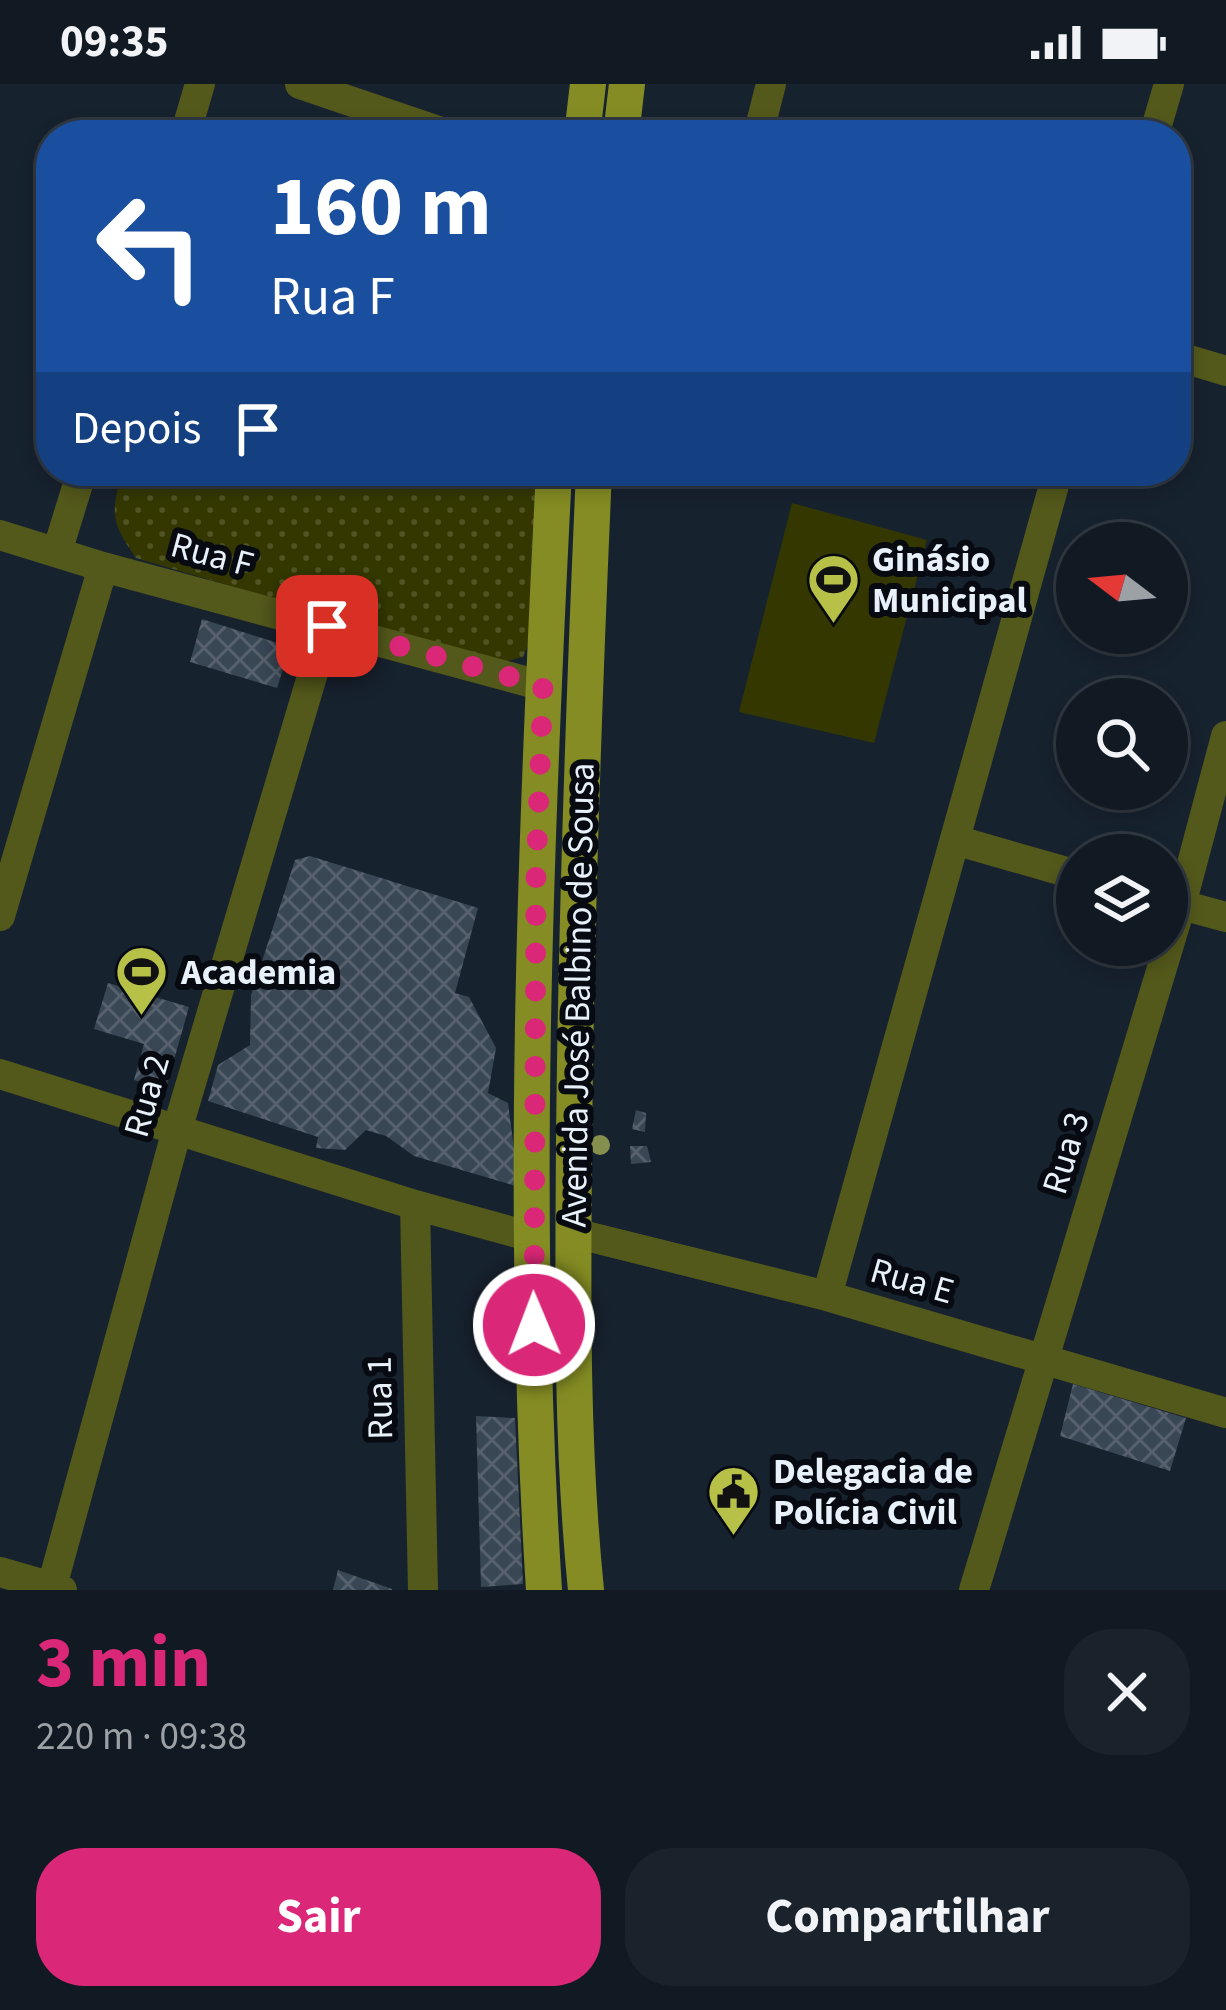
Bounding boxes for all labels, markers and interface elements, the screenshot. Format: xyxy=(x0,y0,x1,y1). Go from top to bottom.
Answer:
text: 09:35 xyxy=(60,10,169,74)
text: 160 m xyxy=(270,148,492,268)
icon: left xyxy=(72,168,228,324)
text: Rua F xyxy=(270,259,395,336)
icon: arrive xyxy=(225,396,291,462)
text: Depois xyxy=(72,397,201,461)
street label: Rua F xyxy=(165,520,259,590)
north arrow xyxy=(1056,522,1188,654)
map controls xyxy=(1056,522,1188,966)
place label: Ginásio Municipal xyxy=(872,534,1027,626)
sports icon: Ginásio Municipal xyxy=(805,552,861,626)
pin xyxy=(276,575,378,677)
icon: arrive xyxy=(294,593,360,659)
button: search xyxy=(1056,678,1188,810)
street label: Avenida José Balbino de Sousa xyxy=(548,762,608,1228)
button: layers xyxy=(1056,834,1188,966)
sports icon: Academia xyxy=(114,944,170,1018)
place label: Academia xyxy=(180,947,336,998)
street label: Rua 2 xyxy=(111,1049,183,1143)
street label: Rua 3 xyxy=(1029,1106,1103,1200)
street label: Rua E xyxy=(864,1245,960,1317)
position arrow xyxy=(471,1262,597,1388)
street label: Rua 1 xyxy=(354,1356,406,1440)
place label: Delegacia de Polícia Civil xyxy=(773,1446,973,1538)
public building icon: Delegacia de Polícia Civil xyxy=(706,1464,762,1538)
text: 3 min xyxy=(36,1612,211,1715)
button: close xyxy=(1064,1629,1190,1755)
text: 220 m · 09:38 xyxy=(36,1709,247,1765)
button: Sair xyxy=(36,1848,601,1986)
button: Compartilhar xyxy=(625,1848,1190,1986)

